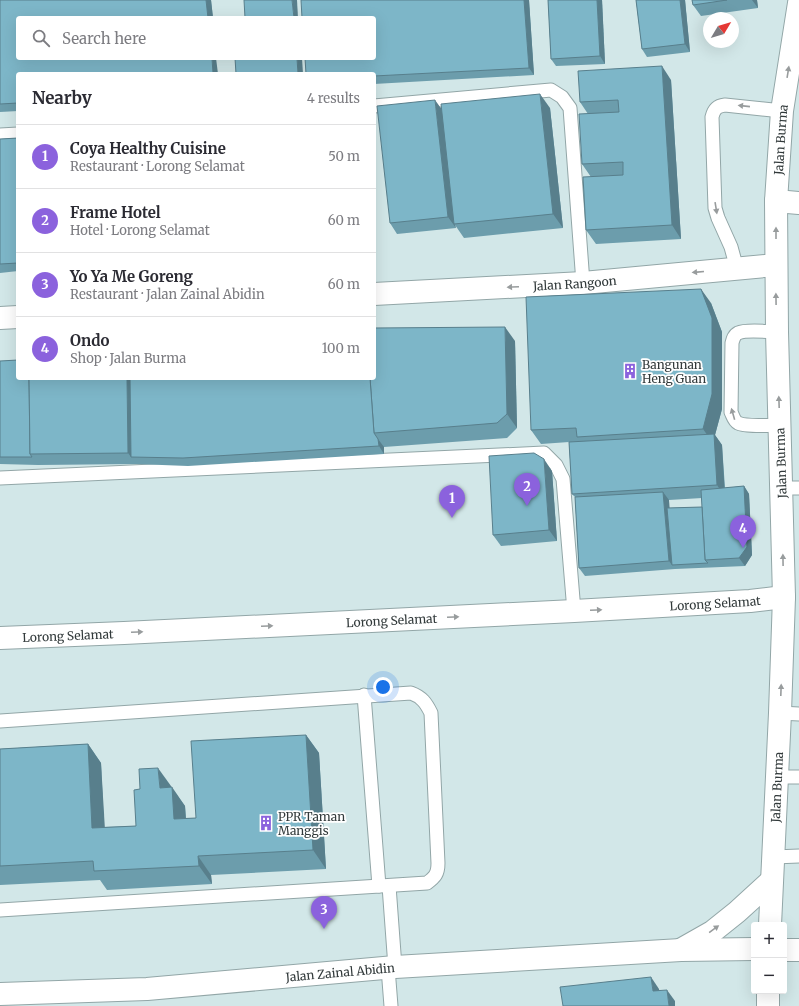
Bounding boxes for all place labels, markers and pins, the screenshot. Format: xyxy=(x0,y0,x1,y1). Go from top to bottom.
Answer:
place label: Bangunan Heng Guan xyxy=(642,357,706,386)
building icon: Bangunan Heng Guan xyxy=(621,362,639,380)
pin: 2 xyxy=(514,473,540,506)
pin: 1 xyxy=(439,485,465,518)
pin: 4 xyxy=(730,515,756,548)
place label: PPR Taman Manggis xyxy=(278,809,345,838)
building icon: PPR Taman Manggis xyxy=(257,814,275,832)
pin: 3 xyxy=(311,896,337,929)

